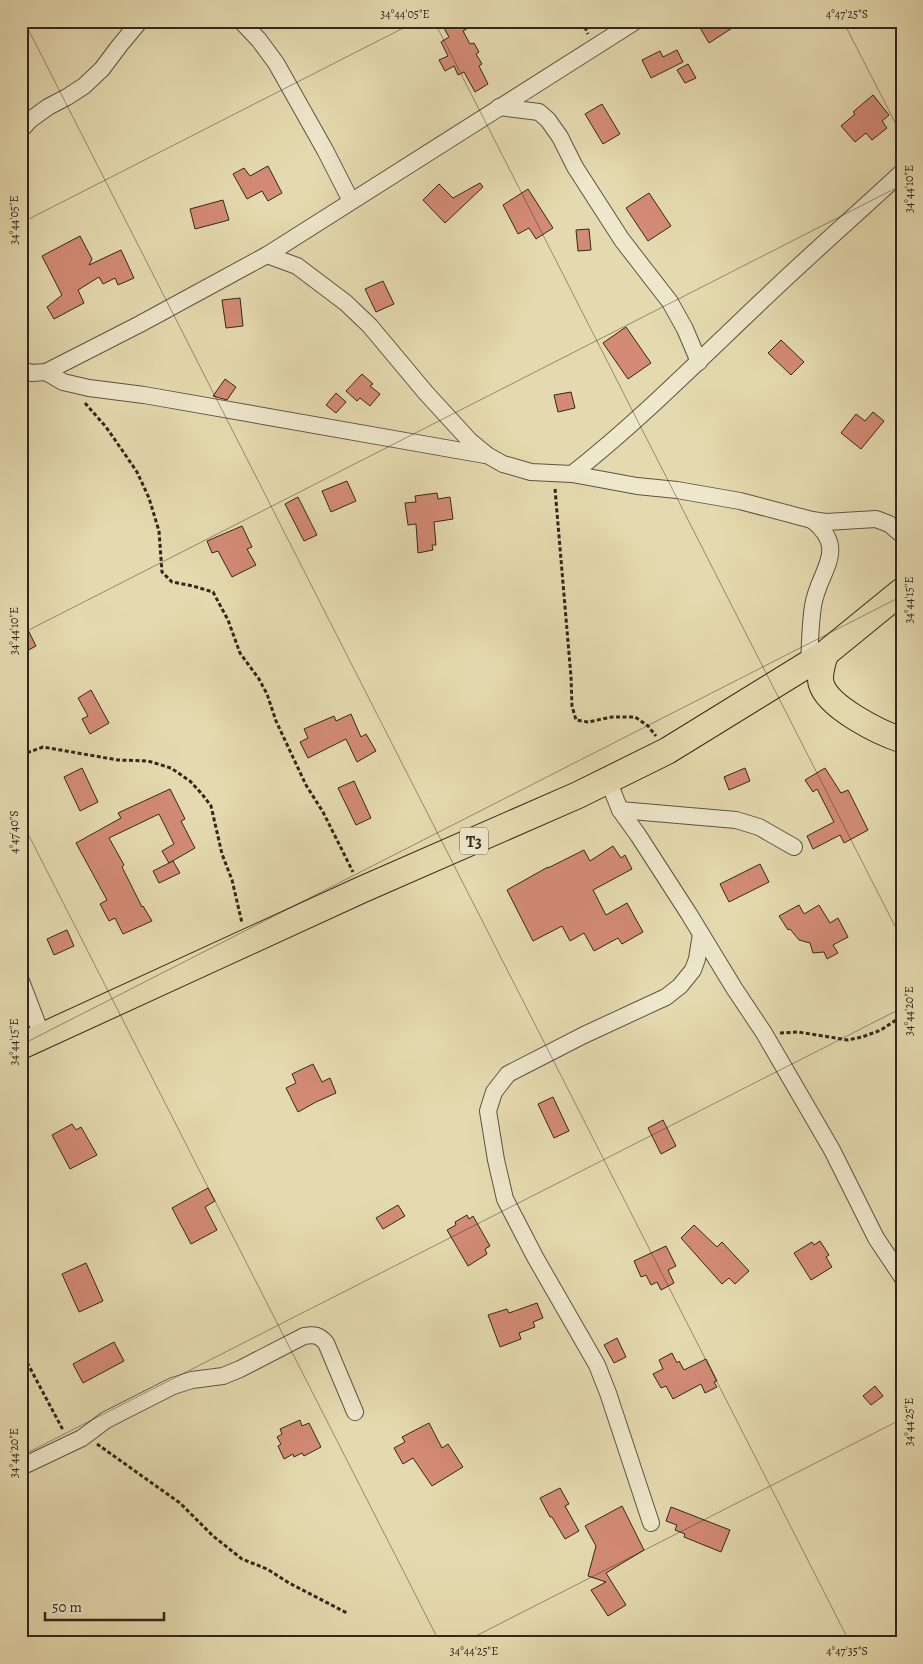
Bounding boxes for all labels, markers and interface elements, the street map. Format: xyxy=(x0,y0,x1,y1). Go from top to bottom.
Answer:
text: 34°44'05"E xyxy=(380,6,430,22)
text: 4°47'25"S xyxy=(826,6,868,22)
text: 34°44'10"E xyxy=(901,165,917,213)
text: 34°44'05"E xyxy=(6,195,22,245)
text: 34°44'15"E xyxy=(901,577,917,623)
text: 34°44'10"E xyxy=(6,607,22,655)
text: 4°47'40"S xyxy=(6,810,22,854)
road number: T3 xyxy=(460,828,488,854)
text: 34°44'20"E xyxy=(901,986,917,1036)
text: 34°44'15"E xyxy=(6,1019,22,1065)
text: 34°44'25"E xyxy=(901,1398,917,1446)
text: 34°44'20"E xyxy=(6,1428,22,1478)
scale bar xyxy=(45,1589,164,1621)
text: 50 m xyxy=(52,1597,82,1617)
text: 34°44'25"E xyxy=(450,1643,498,1659)
text: 4°47'35"S xyxy=(826,1643,868,1659)

